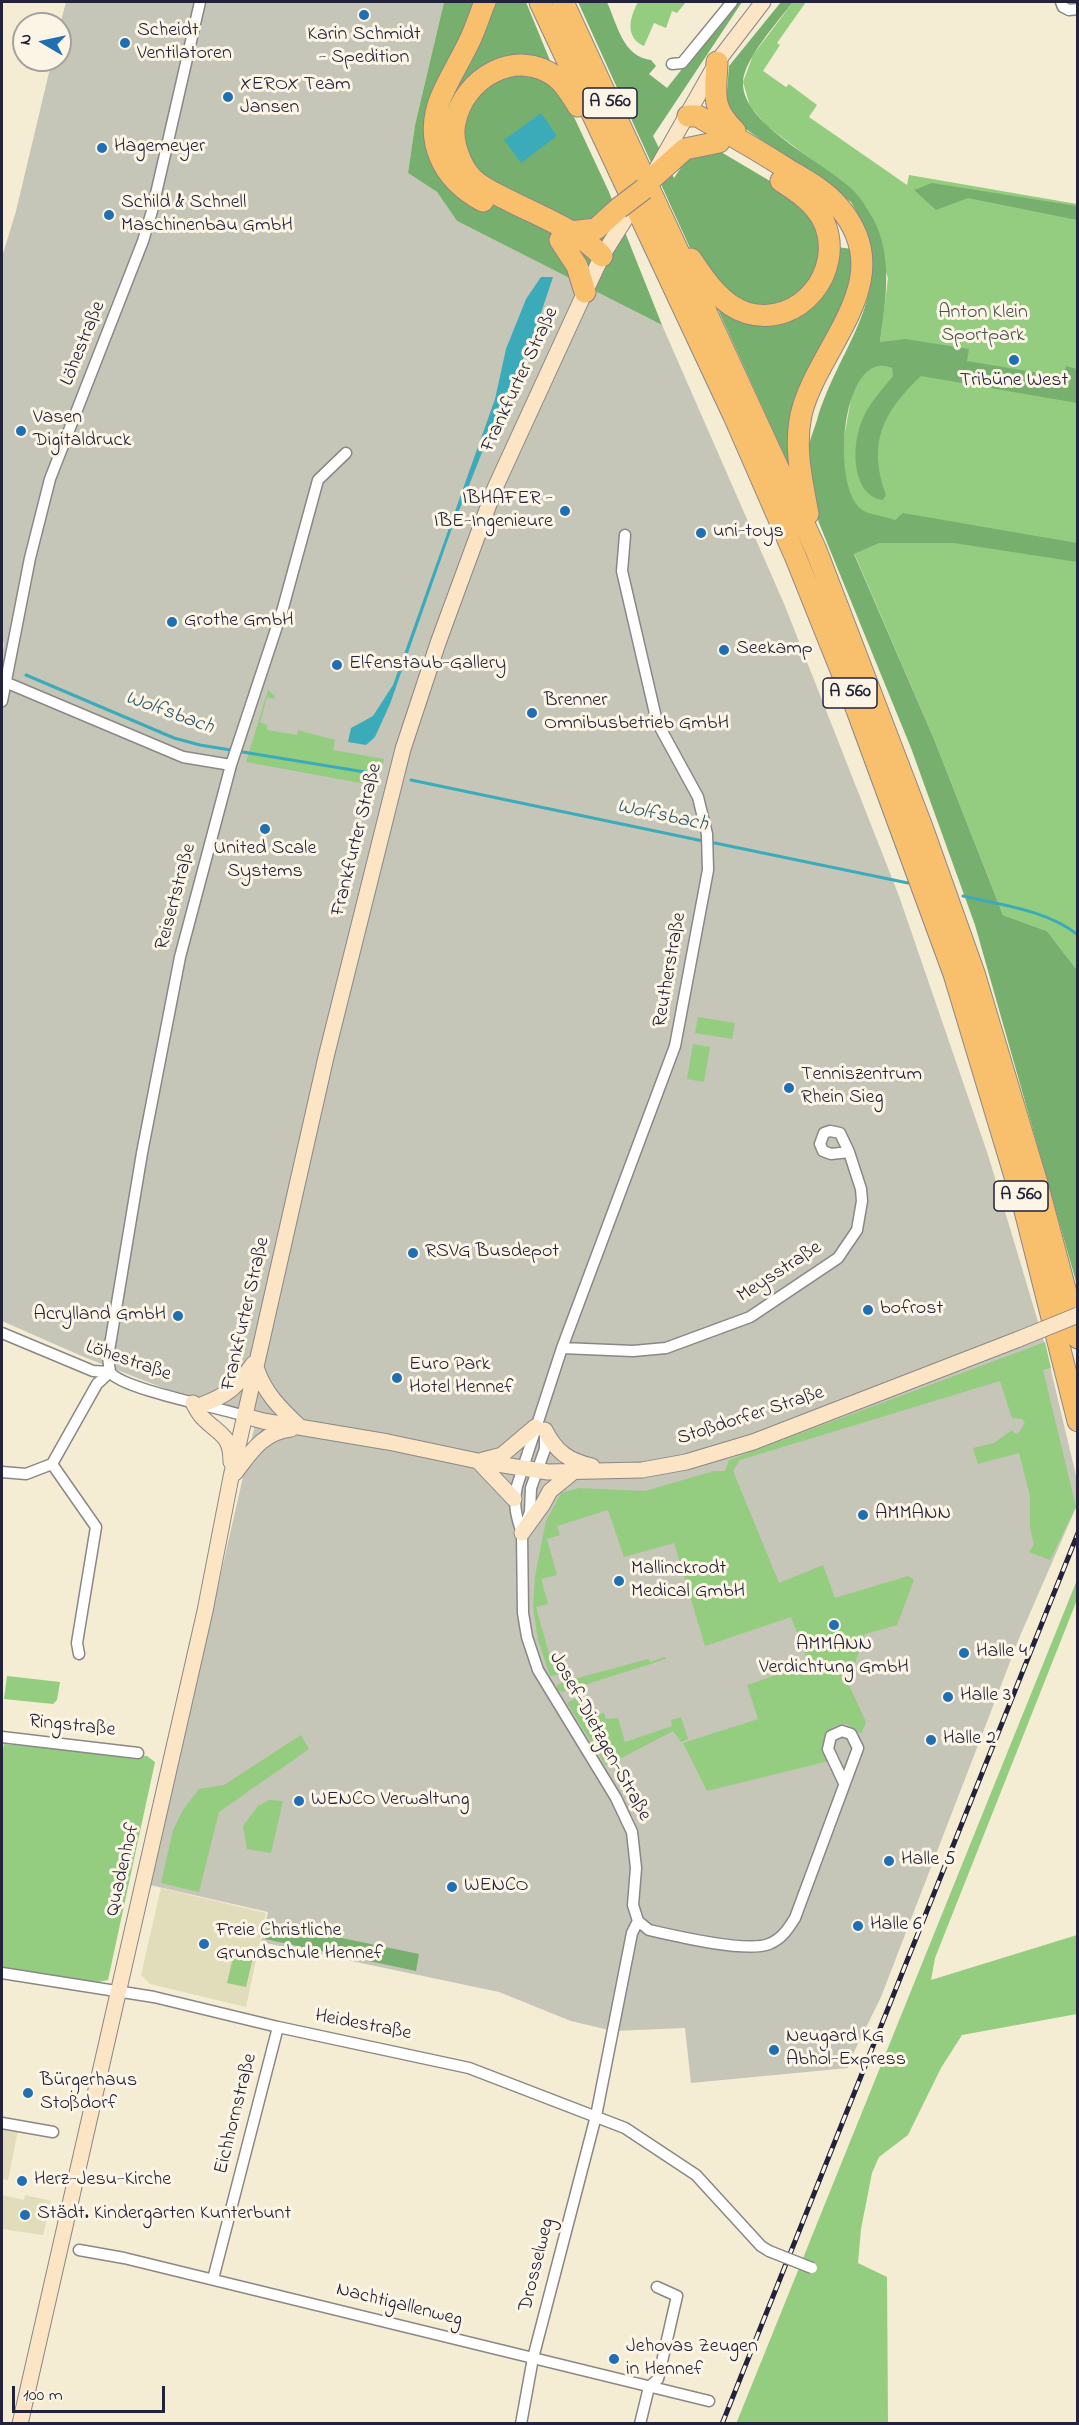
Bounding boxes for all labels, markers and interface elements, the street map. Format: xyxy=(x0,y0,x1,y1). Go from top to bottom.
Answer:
marker: Karin Schmidt - Spedition xyxy=(357,8,371,22)
north arrow xyxy=(12,12,72,72)
place label: Scheidt Ventilatoren xyxy=(137,20,232,67)
place label: Karin Schmidt - Spedition xyxy=(307,24,421,71)
text: N xyxy=(13,32,39,47)
marker: Scheidt Ventilatoren xyxy=(118,36,132,50)
place label: XEROX Team Jansen xyxy=(240,74,350,121)
road number: A 560 xyxy=(583,88,637,118)
marker: XEROX Team Jansen xyxy=(221,90,235,104)
place label: Hagemeyer xyxy=(114,136,205,160)
marker: Hagemeyer xyxy=(95,141,109,155)
place label: Schild & Schnell Maschinenbau GmbH xyxy=(121,192,293,239)
marker: Schild & Schnell Maschinenbau GmbH xyxy=(102,208,116,222)
street label: Löhestraße xyxy=(56,298,112,390)
park label: Anton Klein Sportpark xyxy=(938,302,1028,349)
street label: Frankfurter Straße xyxy=(477,304,565,456)
marker: Tribüne West xyxy=(1007,353,1021,367)
place label: Tribüne West xyxy=(960,370,1068,394)
place label: Vasen Digitaldruck xyxy=(33,407,131,454)
marker: Vasen Digitaldruck xyxy=(14,424,28,438)
place label: IBHAFER - IBE-Ingenieure xyxy=(434,488,553,535)
marker: IBHAFER - IBE-Ingenieure xyxy=(558,504,572,518)
place label: uni-toys xyxy=(713,521,784,545)
marker: uni-toys xyxy=(694,526,708,540)
place label: Grothe GmbH xyxy=(184,610,294,634)
marker: Grothe GmbH xyxy=(165,615,179,629)
place label: Seekamp xyxy=(736,638,813,662)
marker: Seekamp xyxy=(717,643,731,657)
place label: Elfenstaub-Gallery xyxy=(349,653,506,677)
marker: Elfenstaub-Gallery xyxy=(330,658,344,672)
road number: A 560 xyxy=(823,678,877,708)
water label: Wolfsbach xyxy=(121,686,217,742)
place label: Brenner Omnibusbetrieb GmbH xyxy=(544,690,729,737)
marker: Brenner Omnibusbetrieb GmbH xyxy=(525,706,539,720)
street label: Frankfurter Straße xyxy=(327,761,389,919)
water label: Wolfsbach xyxy=(614,795,710,839)
marker: United Scale Systems xyxy=(258,822,272,836)
place label: United Scale Systems xyxy=(214,838,316,885)
street label: Reisertstraße xyxy=(151,841,203,953)
street label: Reutherstraße xyxy=(649,911,693,1029)
place label: Tenniszentrum Rhein Sieg xyxy=(801,1064,922,1111)
marker: Tenniszentrum Rhein Sieg xyxy=(782,1081,796,1095)
road number: A 560 xyxy=(994,1181,1048,1211)
street label: Frankfurter Straße xyxy=(218,1235,276,1393)
street label: Meysstraße xyxy=(733,1237,827,1309)
place label: RSVG Busdepot xyxy=(425,1241,559,1265)
marker: RSVG Busdepot xyxy=(406,1246,420,1260)
place label: bofrost xyxy=(880,1298,943,1322)
marker: bofrost xyxy=(861,1303,875,1317)
place label: Acrylland GmbH xyxy=(34,1304,166,1328)
marker: Acrylland GmbH xyxy=(171,1309,185,1323)
street label: Löhestraße xyxy=(82,1336,174,1388)
place label: Euro Park Hotel Hennef xyxy=(409,1354,514,1401)
marker: Euro Park Hotel Hennef xyxy=(390,1371,404,1385)
street label: Stoßdorfer Straße xyxy=(674,1382,828,1452)
place label: AMMANN xyxy=(875,1503,951,1527)
marker: AMMANN xyxy=(856,1508,870,1522)
place label: Mallinckrodt Medical GmbH xyxy=(631,1558,745,1605)
marker: Mallinckrodt Medical GmbH xyxy=(612,1574,626,1588)
marker: AMMANN Verdichtung GmbH xyxy=(827,1618,841,1632)
place label: AMMANN Verdichtung GmbH xyxy=(759,1634,909,1681)
place label: Halle 4 xyxy=(976,1641,1027,1665)
marker: Halle 4 xyxy=(957,1646,971,1660)
street label: Josef-Dietzgen-Straße xyxy=(543,1648,655,1826)
place label: Halle 3 xyxy=(960,1685,1011,1709)
marker: Halle 3 xyxy=(941,1690,955,1704)
street label: Ringstraße xyxy=(28,1711,116,1743)
place label: Halle 2 xyxy=(943,1728,996,1752)
marker: Halle 2 xyxy=(924,1733,938,1747)
place label: WENCO Verwaltung xyxy=(311,1789,469,1813)
marker: WENCO Verwaltung xyxy=(292,1794,306,1808)
street label: Quadenhof xyxy=(102,1821,146,1919)
place label: Halle 5 xyxy=(901,1849,956,1873)
marker: Halle 5 xyxy=(882,1854,896,1868)
place label: WENCO xyxy=(464,1875,529,1899)
marker: WENCO xyxy=(445,1880,459,1894)
place label: Halle 6 xyxy=(870,1914,922,1938)
marker: Halle 6 xyxy=(851,1919,865,1933)
place label: Freie Christliche Grundschule Hennef xyxy=(216,1920,383,1967)
marker: Freie Christliche Grundschule Hennef xyxy=(197,1937,211,1951)
street label: Heidestraße xyxy=(313,2005,413,2047)
place label: Neugard KG Abhol-Express xyxy=(786,2026,906,2073)
marker: Neugard KG Abhol-Express xyxy=(767,2043,781,2057)
street label: Eichhornstraße xyxy=(210,2051,264,2177)
place label: Bürgerhaus Stoßdorf xyxy=(40,2070,137,2117)
marker: Bürgerhaus Stoßdorf xyxy=(21,2086,35,2100)
place label: Herz-Jesu-Kirche xyxy=(34,2169,171,2193)
marker: Herz-Jesu-Kirche xyxy=(15,2174,29,2188)
place label: Städt. Kindergarten Kunterbunt xyxy=(37,2203,291,2227)
marker: Städt. Kindergarten Kunterbunt xyxy=(18,2208,32,2222)
street label: Drosselweg xyxy=(515,2216,561,2314)
street label: Nachtigallenweg xyxy=(333,2279,465,2333)
place label: Jehovas Zeugen in Hennef xyxy=(626,2336,758,2383)
marker: Jehovas Zeugen in Hennef xyxy=(607,2352,621,2366)
scale bar xyxy=(15,2374,168,2412)
text: 100 m xyxy=(23,2383,63,2409)

